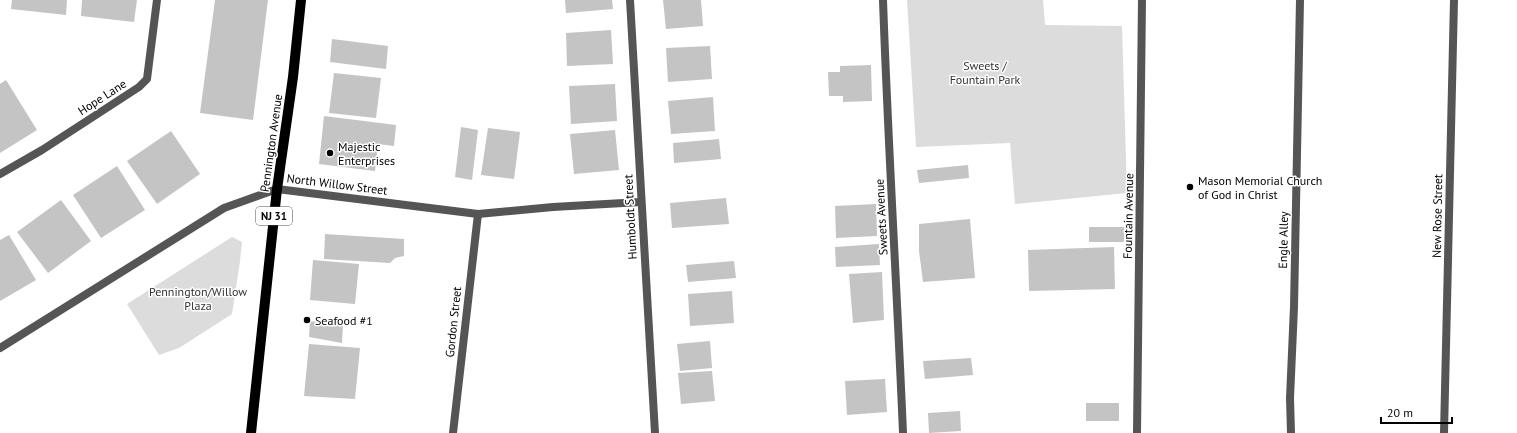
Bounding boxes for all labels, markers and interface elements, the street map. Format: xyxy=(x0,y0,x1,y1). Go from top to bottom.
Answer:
park label: Sweets / Fountain Park xyxy=(950,58,1021,87)
street label: Hope Lane xyxy=(75,76,129,118)
street label: Pennington Avenue xyxy=(257,93,285,193)
place label: Majestic Enterprises xyxy=(338,139,395,168)
marker: Majestic Enterprises xyxy=(325,148,335,158)
street label: North Willow Street xyxy=(286,170,388,198)
street label: Fountain Avenue xyxy=(1120,173,1136,259)
place label: Mason Memorial Church of God in Christ xyxy=(1198,173,1322,202)
street label: Humboldt Street xyxy=(620,174,640,260)
street label: New Rose Street xyxy=(1429,174,1445,258)
street label: Sweets Avenue xyxy=(872,178,890,256)
marker: Mason Memorial Church of God in Christ xyxy=(1185,182,1195,192)
road number: NJ 31 xyxy=(256,207,292,225)
street label: Engle Alley xyxy=(1275,211,1291,269)
park label: Pennington/Willow Plaza xyxy=(149,284,247,313)
street label: Gordon Street xyxy=(442,286,464,358)
place label: Seafood #1 xyxy=(315,313,373,328)
marker: Seafood #1 xyxy=(302,315,312,325)
scale bar xyxy=(1381,399,1452,425)
text: 20 m xyxy=(1387,405,1413,420)

